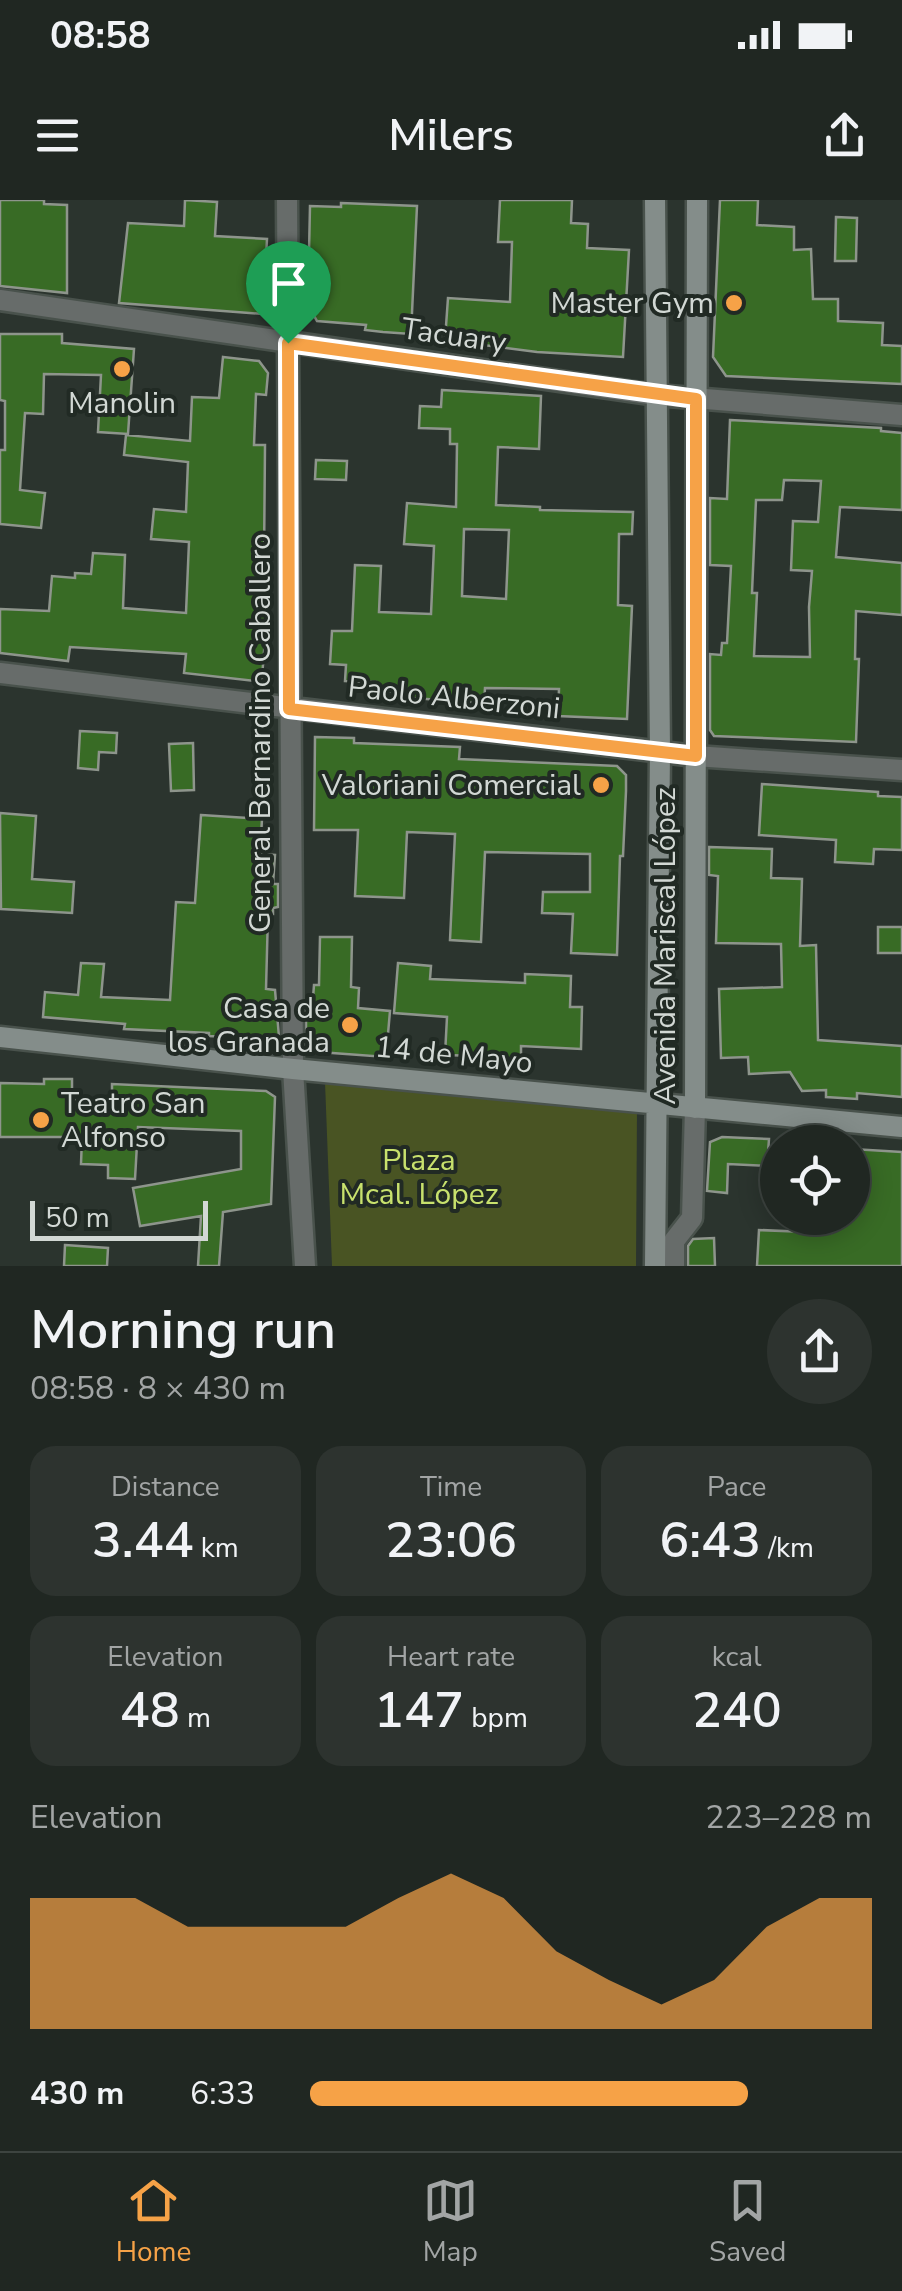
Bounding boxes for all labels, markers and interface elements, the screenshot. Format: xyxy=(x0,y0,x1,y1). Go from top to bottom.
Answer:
text: 08:58 xyxy=(50,10,151,61)
text: Milers xyxy=(388,105,514,166)
icon: menu xyxy=(30,108,85,163)
icon: share xyxy=(817,108,872,163)
pin xyxy=(246,241,331,344)
icon: arrive xyxy=(261,256,316,311)
place label: Master Gym xyxy=(551,283,714,324)
marker: Master Gym xyxy=(723,292,745,314)
street label: Tacuary xyxy=(399,308,510,364)
marker: Manolin xyxy=(111,358,133,380)
place label: Manolin xyxy=(68,383,176,424)
street label: General Bernardino Caballero xyxy=(240,533,281,933)
street label: Paolo Alberzoni xyxy=(346,666,562,730)
place label: Valoriani Comercial xyxy=(321,765,581,806)
marker: Valoriani Comercial xyxy=(590,774,612,796)
street label: Avenida Mariscal López xyxy=(645,787,686,1105)
place label: Casa de los Granada xyxy=(168,988,330,1063)
marker: Casa de los Granada xyxy=(339,1014,361,1036)
street label: 14 de Mayo xyxy=(373,1026,535,1084)
place label: Teatro San Alfonso xyxy=(61,1083,205,1158)
marker: Teatro San Alfonso xyxy=(30,1109,52,1131)
map controls xyxy=(760,1125,870,1235)
button: locate xyxy=(760,1125,870,1235)
park label: Plaza Mcal. López xyxy=(339,1140,499,1215)
scale bar xyxy=(30,1196,208,1240)
text: 50 m xyxy=(45,1199,110,1237)
text: Morning run xyxy=(30,1292,336,1367)
button: share xyxy=(767,1299,872,1404)
text: 08:58 · 8 × 430 m xyxy=(30,1367,286,1410)
text: Distance xyxy=(111,1468,220,1506)
text: Time xyxy=(420,1468,482,1506)
text: Pace xyxy=(707,1468,766,1506)
text: 3.44 xyxy=(92,1506,194,1575)
text: 23:06 xyxy=(385,1506,517,1575)
text: 6:43 xyxy=(659,1506,761,1575)
text: km xyxy=(194,1529,239,1567)
text: /km xyxy=(761,1529,814,1567)
text: Elevation xyxy=(107,1638,223,1676)
text: Heart rate xyxy=(387,1638,515,1676)
text: kcal xyxy=(712,1638,761,1676)
text: 48 xyxy=(120,1676,180,1745)
text: 147 xyxy=(374,1676,464,1745)
text: 240 xyxy=(692,1676,782,1745)
text: m xyxy=(180,1699,211,1737)
text: bpm xyxy=(464,1699,528,1737)
text: Elevation xyxy=(30,1796,163,1839)
text: 223–228 m xyxy=(705,1796,872,1839)
text: 430 m xyxy=(30,2072,124,2115)
text: 6:33 xyxy=(190,2072,255,2115)
tab: Home xyxy=(116,2173,191,2271)
tab: Map xyxy=(423,2173,478,2271)
tab: Saved xyxy=(709,2173,786,2271)

